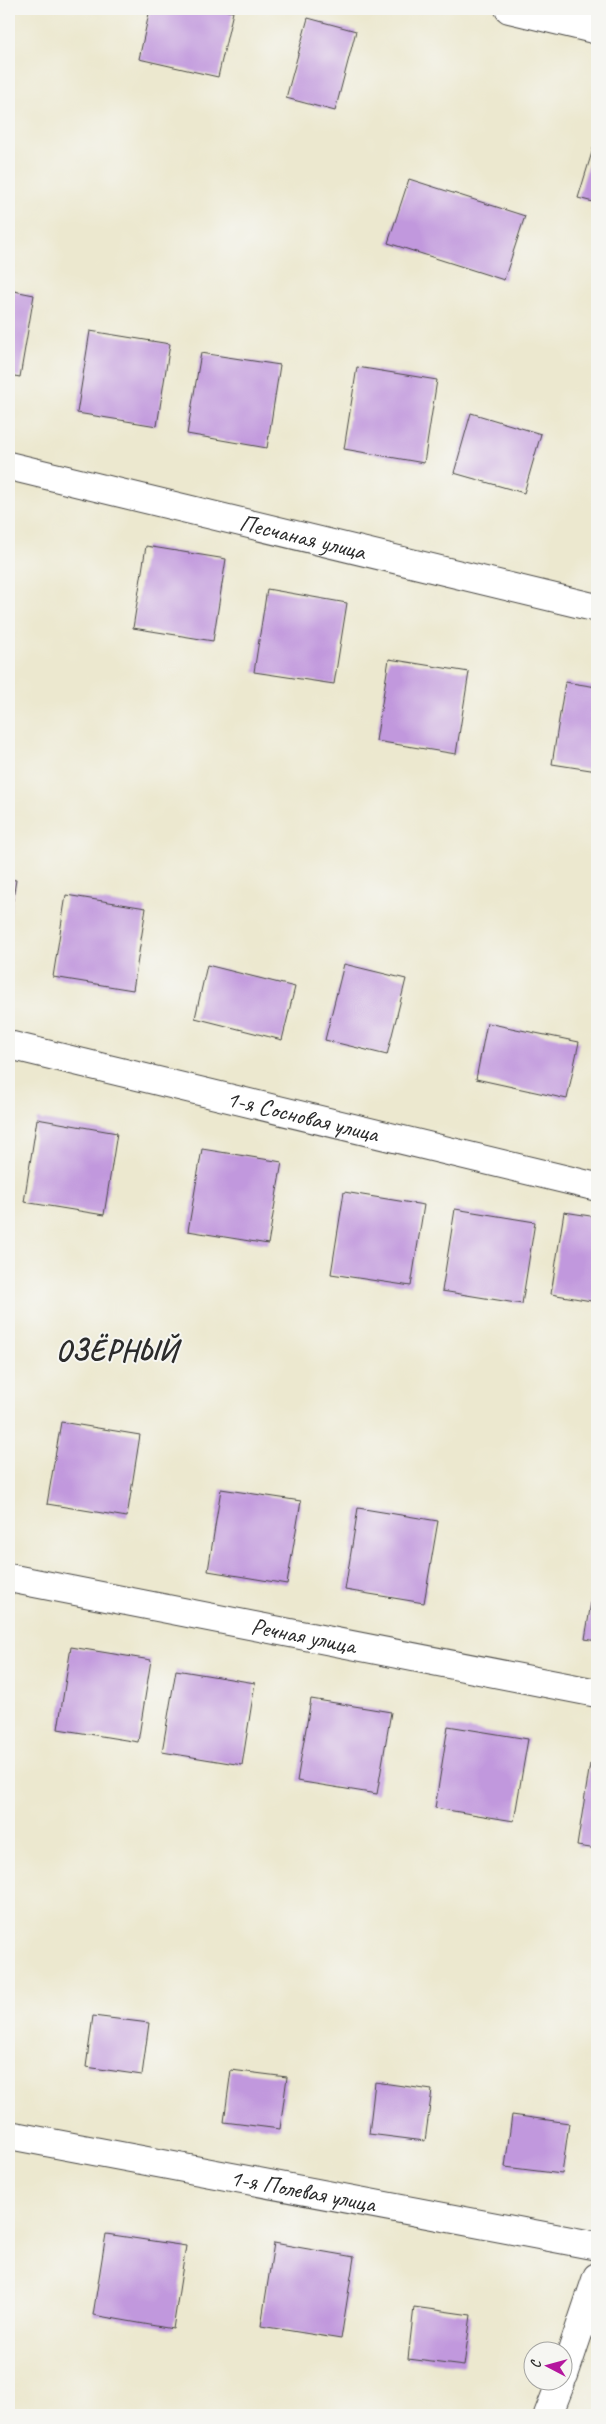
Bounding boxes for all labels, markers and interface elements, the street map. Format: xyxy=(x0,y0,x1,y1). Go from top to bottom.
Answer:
street label: Песчаная улица xyxy=(237,507,370,567)
street label: 1-я Сосновая улица xyxy=(224,1083,383,1149)
district label: ОЗЁРНЫЙ xyxy=(56,1332,183,1369)
street label: Речная улица xyxy=(249,1611,360,1661)
street label: 1-я Полевая улица xyxy=(228,2162,379,2219)
north arrow xyxy=(524,2342,574,2392)
text: С xyxy=(527,2358,545,2369)

